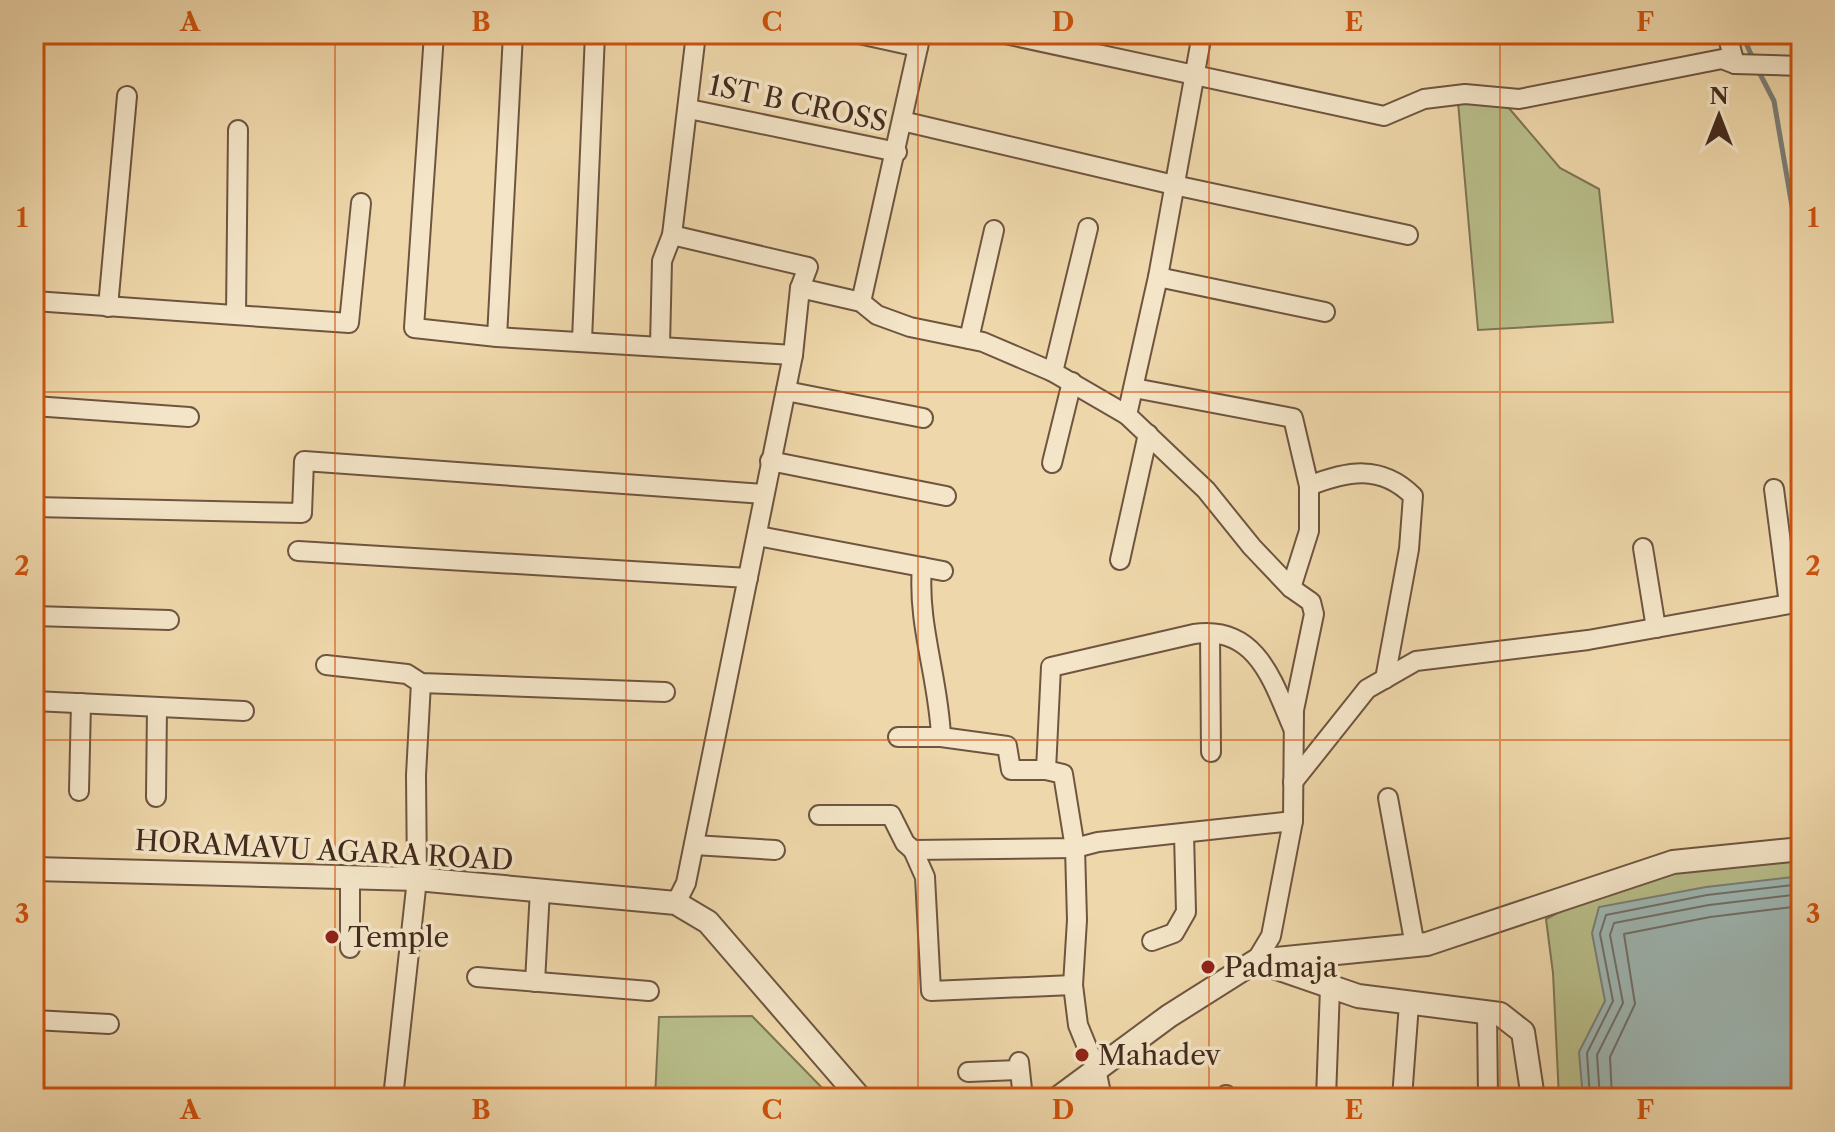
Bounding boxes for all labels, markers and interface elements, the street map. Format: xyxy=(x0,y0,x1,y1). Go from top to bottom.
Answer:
text: A xyxy=(179,6,201,38)
text: B xyxy=(471,6,491,38)
text: C xyxy=(762,6,782,38)
text: D xyxy=(1052,6,1074,38)
text: E xyxy=(1345,6,1363,38)
text: F xyxy=(1636,6,1654,38)
street label: 1ST B CROSS xyxy=(706,67,890,139)
north arrow xyxy=(1679,76,1759,156)
text: N xyxy=(1709,83,1729,110)
text: 1 xyxy=(16,202,28,234)
text: 1 xyxy=(1807,202,1819,234)
text: 2 xyxy=(14,550,30,582)
text: 2 xyxy=(1805,550,1821,582)
street label: HORAMAVU AGARA ROAD xyxy=(134,823,514,877)
text: 3 xyxy=(15,898,29,930)
text: 3 xyxy=(1806,898,1820,930)
place label: Temple xyxy=(348,920,449,954)
marker: Temple xyxy=(323,928,341,946)
place label: Padmaja xyxy=(1224,950,1338,984)
marker: Padmaja xyxy=(1199,958,1217,976)
place label: Mahadev xyxy=(1098,1038,1221,1072)
marker: Mahadev xyxy=(1073,1046,1091,1064)
text: A xyxy=(179,1094,201,1126)
text: B xyxy=(471,1094,491,1126)
text: C xyxy=(762,1094,782,1126)
text: D xyxy=(1052,1094,1074,1126)
text: E xyxy=(1345,1094,1363,1126)
text: F xyxy=(1636,1094,1654,1126)

